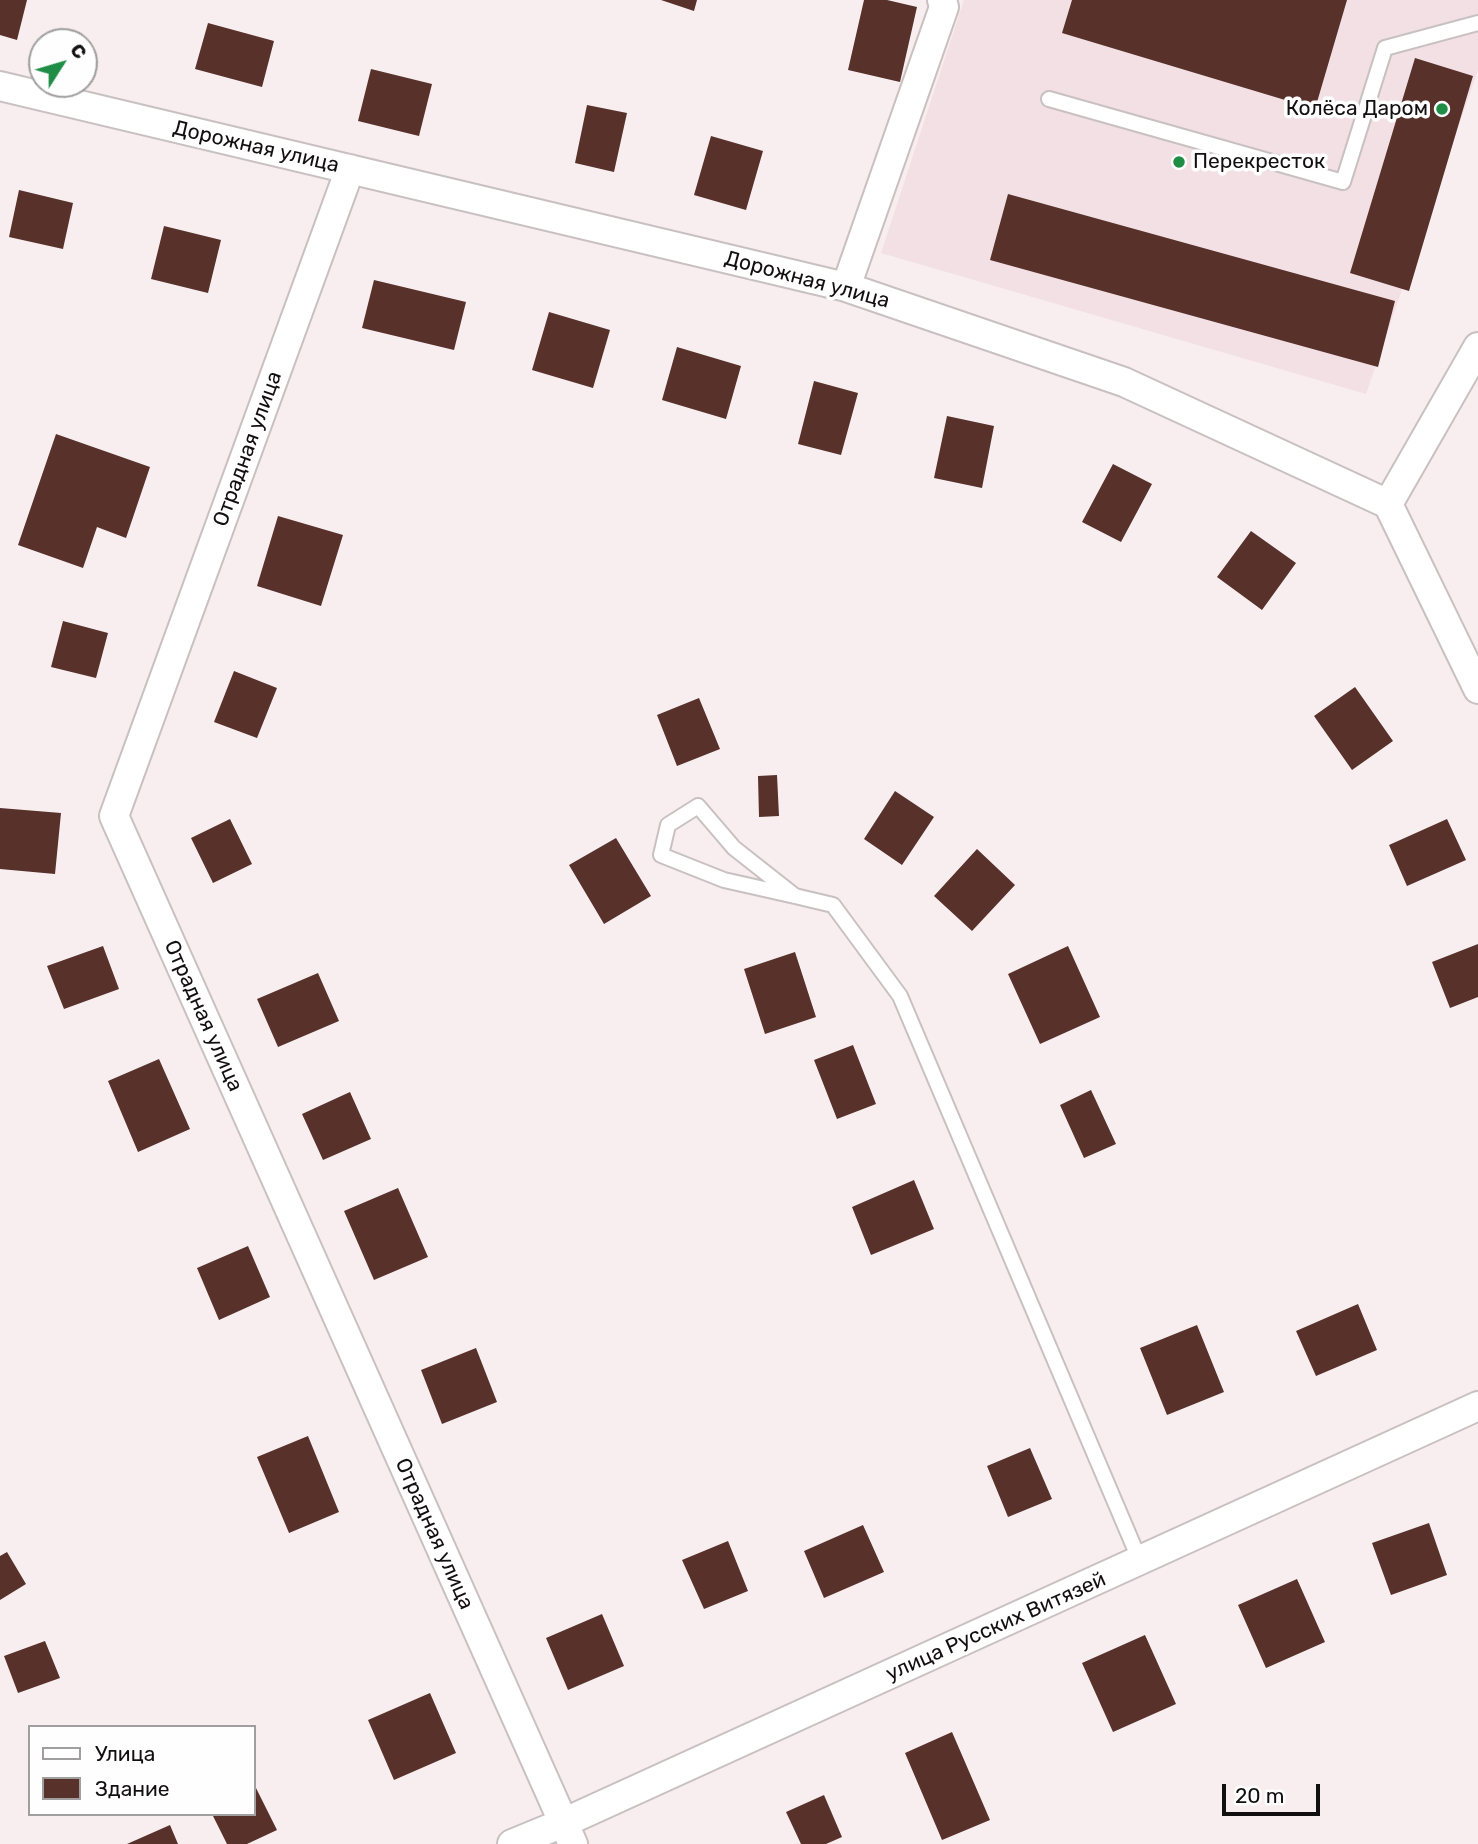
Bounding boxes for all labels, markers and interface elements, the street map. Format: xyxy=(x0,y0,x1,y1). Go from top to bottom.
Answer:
north arrow xyxy=(28,28,98,98)
text: С xyxy=(65,39,92,64)
place label: Колёса Даром xyxy=(1286,96,1428,122)
marker: Колёса Даром xyxy=(1434,101,1450,117)
street label: Дорожная улица xyxy=(171,116,341,178)
place label: Перекресток xyxy=(1193,149,1325,175)
marker: Перекресток xyxy=(1171,154,1187,170)
street label: Дорожная улица xyxy=(722,246,892,314)
street label: Отрадная улица xyxy=(208,368,288,530)
street label: Отрадная улица xyxy=(158,936,248,1096)
street label: Отрадная улица xyxy=(389,1454,479,1614)
street label: улица Русских Витязей xyxy=(882,1567,1110,1687)
legend xyxy=(28,1725,256,1816)
text: Улица xyxy=(95,1741,155,1766)
scale bar xyxy=(1226,1770,1324,1814)
text: Здание xyxy=(95,1776,170,1801)
text: 20 m xyxy=(1235,1783,1284,1808)

